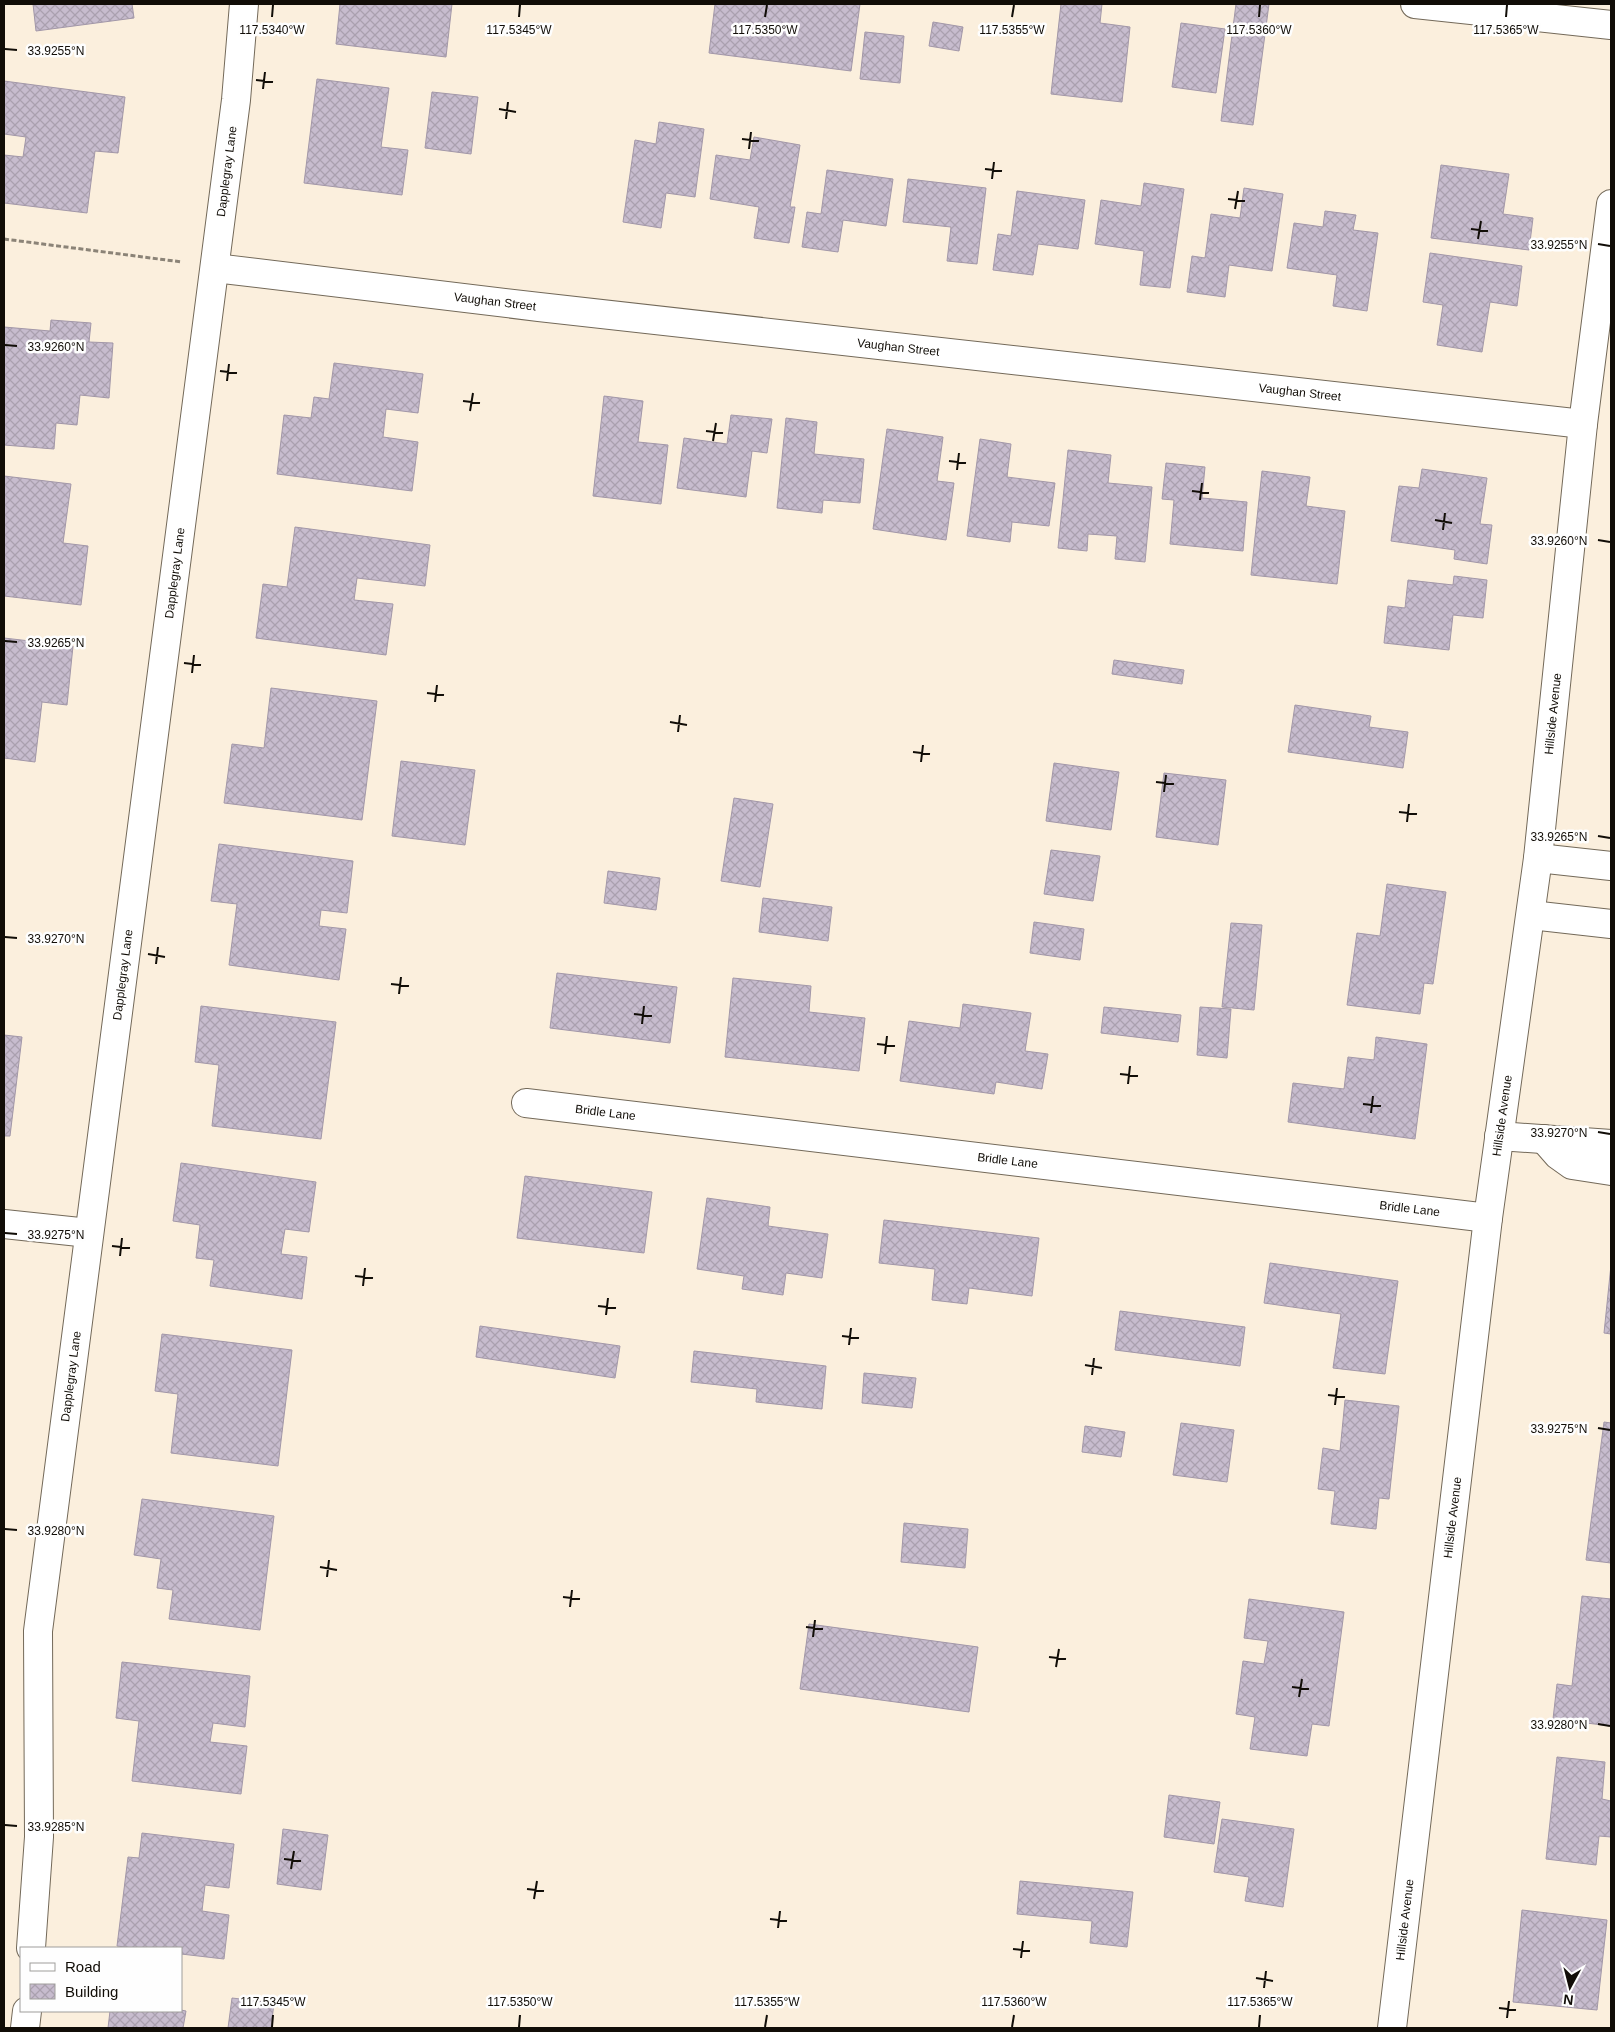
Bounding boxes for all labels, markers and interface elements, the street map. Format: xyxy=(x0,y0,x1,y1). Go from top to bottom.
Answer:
text: 117.5340°W xyxy=(239,23,305,37)
text: 117.5345°W xyxy=(486,23,552,37)
text: 117.5350°W xyxy=(732,23,798,37)
text: 117.5355°W xyxy=(979,23,1045,37)
text: 117.5360°W xyxy=(1226,23,1292,37)
text: 117.5365°W xyxy=(1473,23,1539,37)
text: 33.9255°N xyxy=(28,44,84,58)
street label: Dapplegray Lane xyxy=(214,125,240,218)
text: 33.9255°N xyxy=(1531,238,1587,252)
street label: Vaughan Street xyxy=(453,290,538,314)
street label: Vaughan Street xyxy=(857,336,941,359)
text: 33.9260°N xyxy=(28,340,84,354)
street label: Vaughan Street xyxy=(1258,381,1342,404)
street label: Dapplegray Lane xyxy=(162,526,188,619)
text: 33.9260°N xyxy=(1531,534,1587,548)
text: 33.9265°N xyxy=(28,636,84,650)
street label: Hillside Avenue xyxy=(1542,672,1564,755)
text: 33.9265°N xyxy=(1531,830,1587,844)
street label: Dapplegray Lane xyxy=(110,928,136,1021)
text: 33.9270°N xyxy=(28,932,84,946)
street label: Hillside Avenue xyxy=(1490,1074,1515,1157)
street label: Bridle Lane xyxy=(574,1102,637,1123)
text: 33.9270°N xyxy=(1531,1126,1587,1140)
street label: Bridle Lane xyxy=(977,1150,1039,1171)
street label: Bridle Lane xyxy=(1379,1198,1441,1219)
text: 33.9275°N xyxy=(28,1228,84,1242)
street label: Dapplegray Lane xyxy=(58,1330,84,1423)
text: 33.9275°N xyxy=(1531,1422,1587,1436)
street label: Hillside Avenue xyxy=(1441,1476,1464,1559)
text: 33.9280°N xyxy=(28,1524,84,1538)
text: 33.9280°N xyxy=(1531,1718,1587,1732)
text: 33.9285°N xyxy=(28,1820,84,1834)
street label: Hillside Avenue xyxy=(1393,1878,1417,1961)
legend xyxy=(20,1947,182,2012)
text: Road xyxy=(65,1958,101,1975)
north arrow xyxy=(1545,1962,1595,2012)
text: Building xyxy=(65,1983,118,2000)
text: N xyxy=(1562,1991,1574,2008)
text: 117.5345°W xyxy=(240,1995,306,2009)
text: 117.5350°W xyxy=(487,1995,553,2009)
text: 117.5355°W xyxy=(734,1995,800,2009)
text: 117.5360°W xyxy=(981,1995,1047,2009)
text: 117.5365°W xyxy=(1227,1995,1293,2009)

